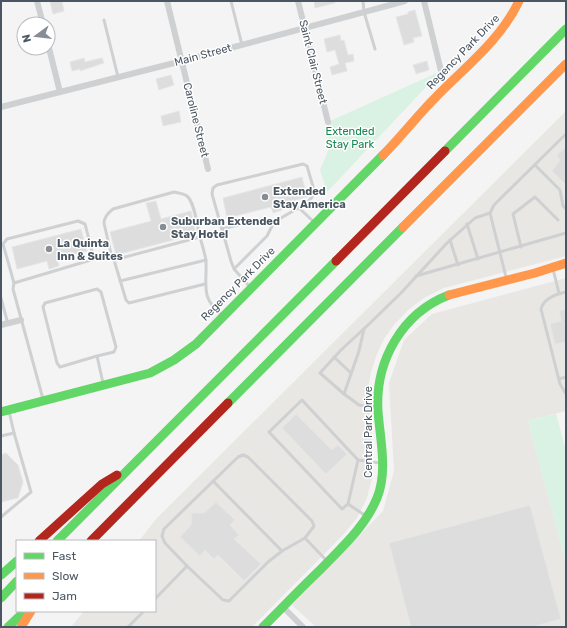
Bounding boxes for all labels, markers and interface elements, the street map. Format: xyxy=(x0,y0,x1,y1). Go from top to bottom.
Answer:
street label: Regency Park Drive xyxy=(424,12,502,92)
north arrow xyxy=(16,16,56,56)
street label: Saint Clair Street xyxy=(296,19,330,106)
text: N xyxy=(19,33,34,44)
street label: Main Street xyxy=(173,41,234,69)
street label: Caroline Street xyxy=(180,81,212,159)
park label: Extended Stay Park xyxy=(326,125,375,151)
place label: Extended Stay America xyxy=(273,185,346,211)
marker: Extended Stay America xyxy=(260,192,270,202)
place label: Suburban Extended Stay Hotel xyxy=(171,215,280,241)
marker: Suburban Extended Stay Hotel xyxy=(158,222,168,232)
place label: La Quinta Inn & Suites xyxy=(57,237,123,263)
marker: La Quinta Inn & Suites xyxy=(44,244,54,254)
street label: Regency Park Drive xyxy=(198,244,278,324)
street label: Central Park Drive xyxy=(362,386,375,478)
legend xyxy=(16,540,156,612)
text: Fast xyxy=(52,549,76,563)
text: Slow xyxy=(52,569,79,583)
text: Jam xyxy=(52,589,77,603)

